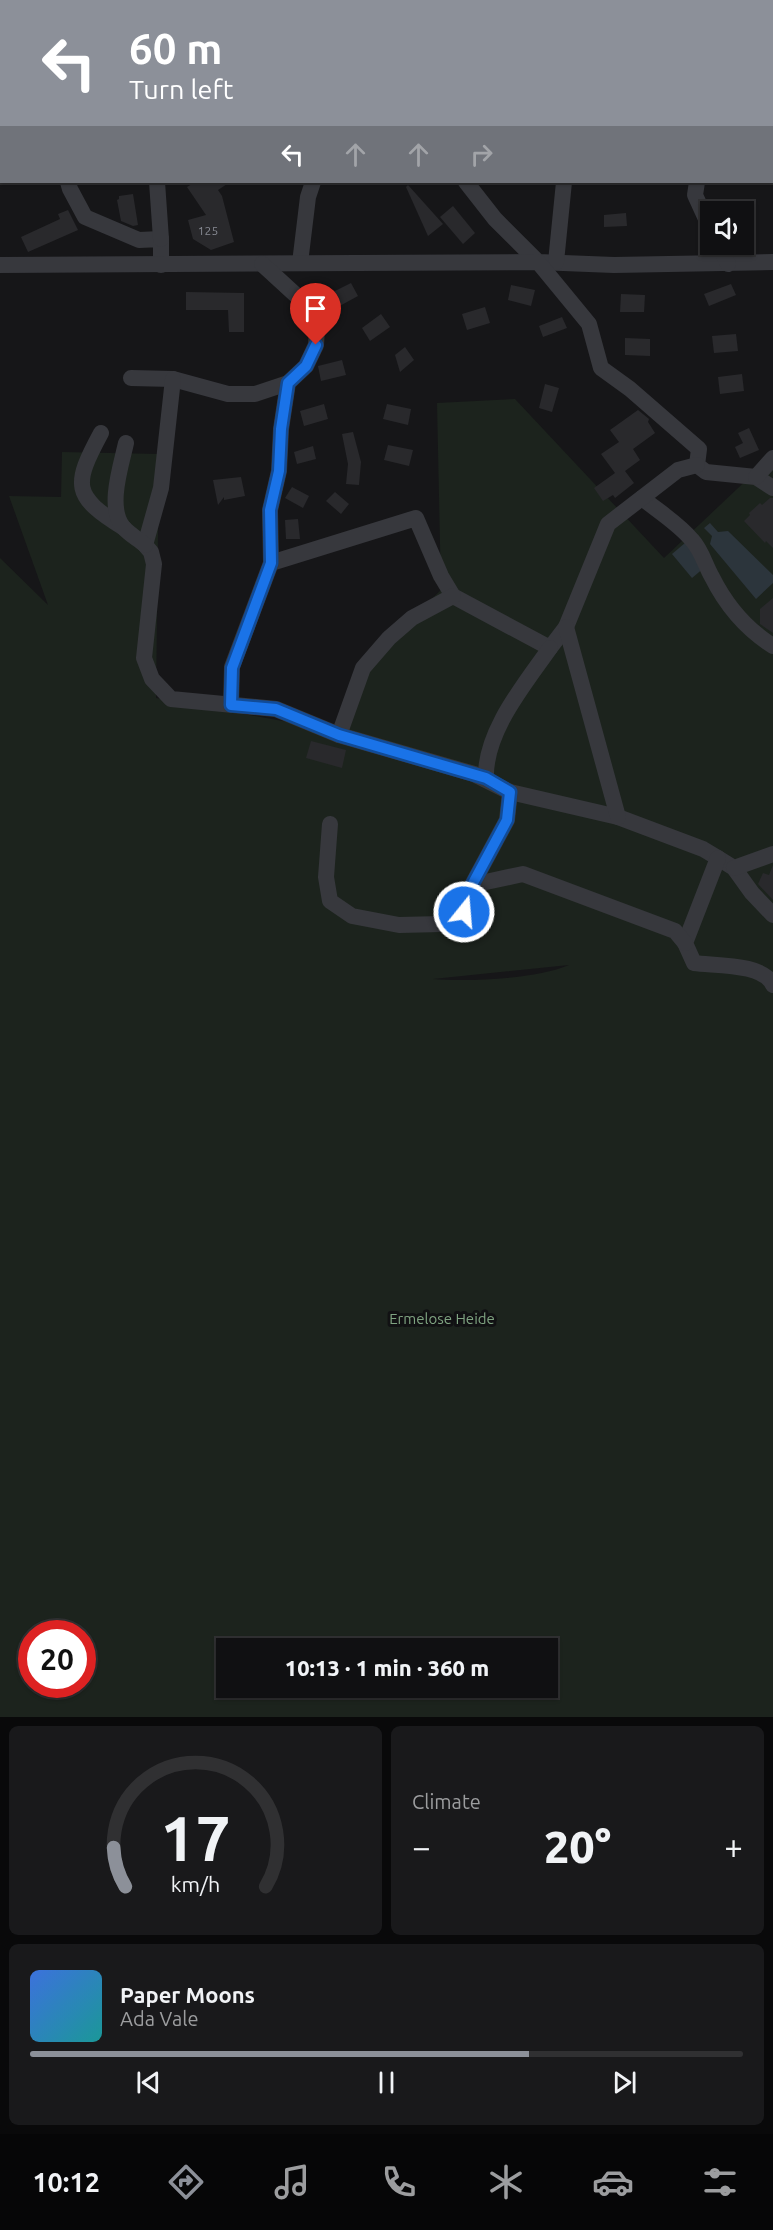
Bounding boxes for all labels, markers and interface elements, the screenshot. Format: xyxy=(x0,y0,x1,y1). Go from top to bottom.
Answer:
icon: left xyxy=(30,24,108,102)
text: 60 m xyxy=(129,25,223,72)
text: Turn left xyxy=(129,74,233,104)
icon: left xyxy=(276,138,309,171)
icon: ahead xyxy=(339,138,372,171)
icon: ahead xyxy=(402,138,435,171)
icon: right xyxy=(465,138,498,171)
map controls xyxy=(700,201,754,255)
button: sound xyxy=(700,201,754,255)
house number: 125 xyxy=(198,224,218,237)
pin xyxy=(290,283,341,345)
icon: arrive xyxy=(299,292,332,325)
position arrow xyxy=(432,880,496,944)
park label: Ermelose Heide xyxy=(389,1310,495,1327)
speed limit sign: 20 xyxy=(18,1620,96,1698)
text: 10:13 · 1 min · 360 m xyxy=(285,1655,489,1680)
text: Climate xyxy=(412,1790,481,1813)
text: 17 xyxy=(160,1803,231,1873)
text: 20° xyxy=(544,1821,611,1872)
text: − xyxy=(412,1828,431,1865)
text: + xyxy=(724,1828,743,1865)
text: km/h xyxy=(171,1873,220,1897)
text: Paper Moons xyxy=(120,1982,255,2007)
text: Ada Vale xyxy=(120,2007,198,2030)
icon: previous xyxy=(132,2066,165,2099)
icon: pause xyxy=(370,2066,403,2099)
icon: next xyxy=(608,2066,641,2099)
icon: directions xyxy=(165,2161,207,2203)
icon: music xyxy=(271,2161,313,2203)
icon: phone xyxy=(378,2161,420,2203)
icon: climate xyxy=(485,2161,527,2203)
icon: car xyxy=(592,2161,634,2203)
icon: filters xyxy=(699,2161,741,2203)
text: 10:12 xyxy=(32,2167,100,2197)

